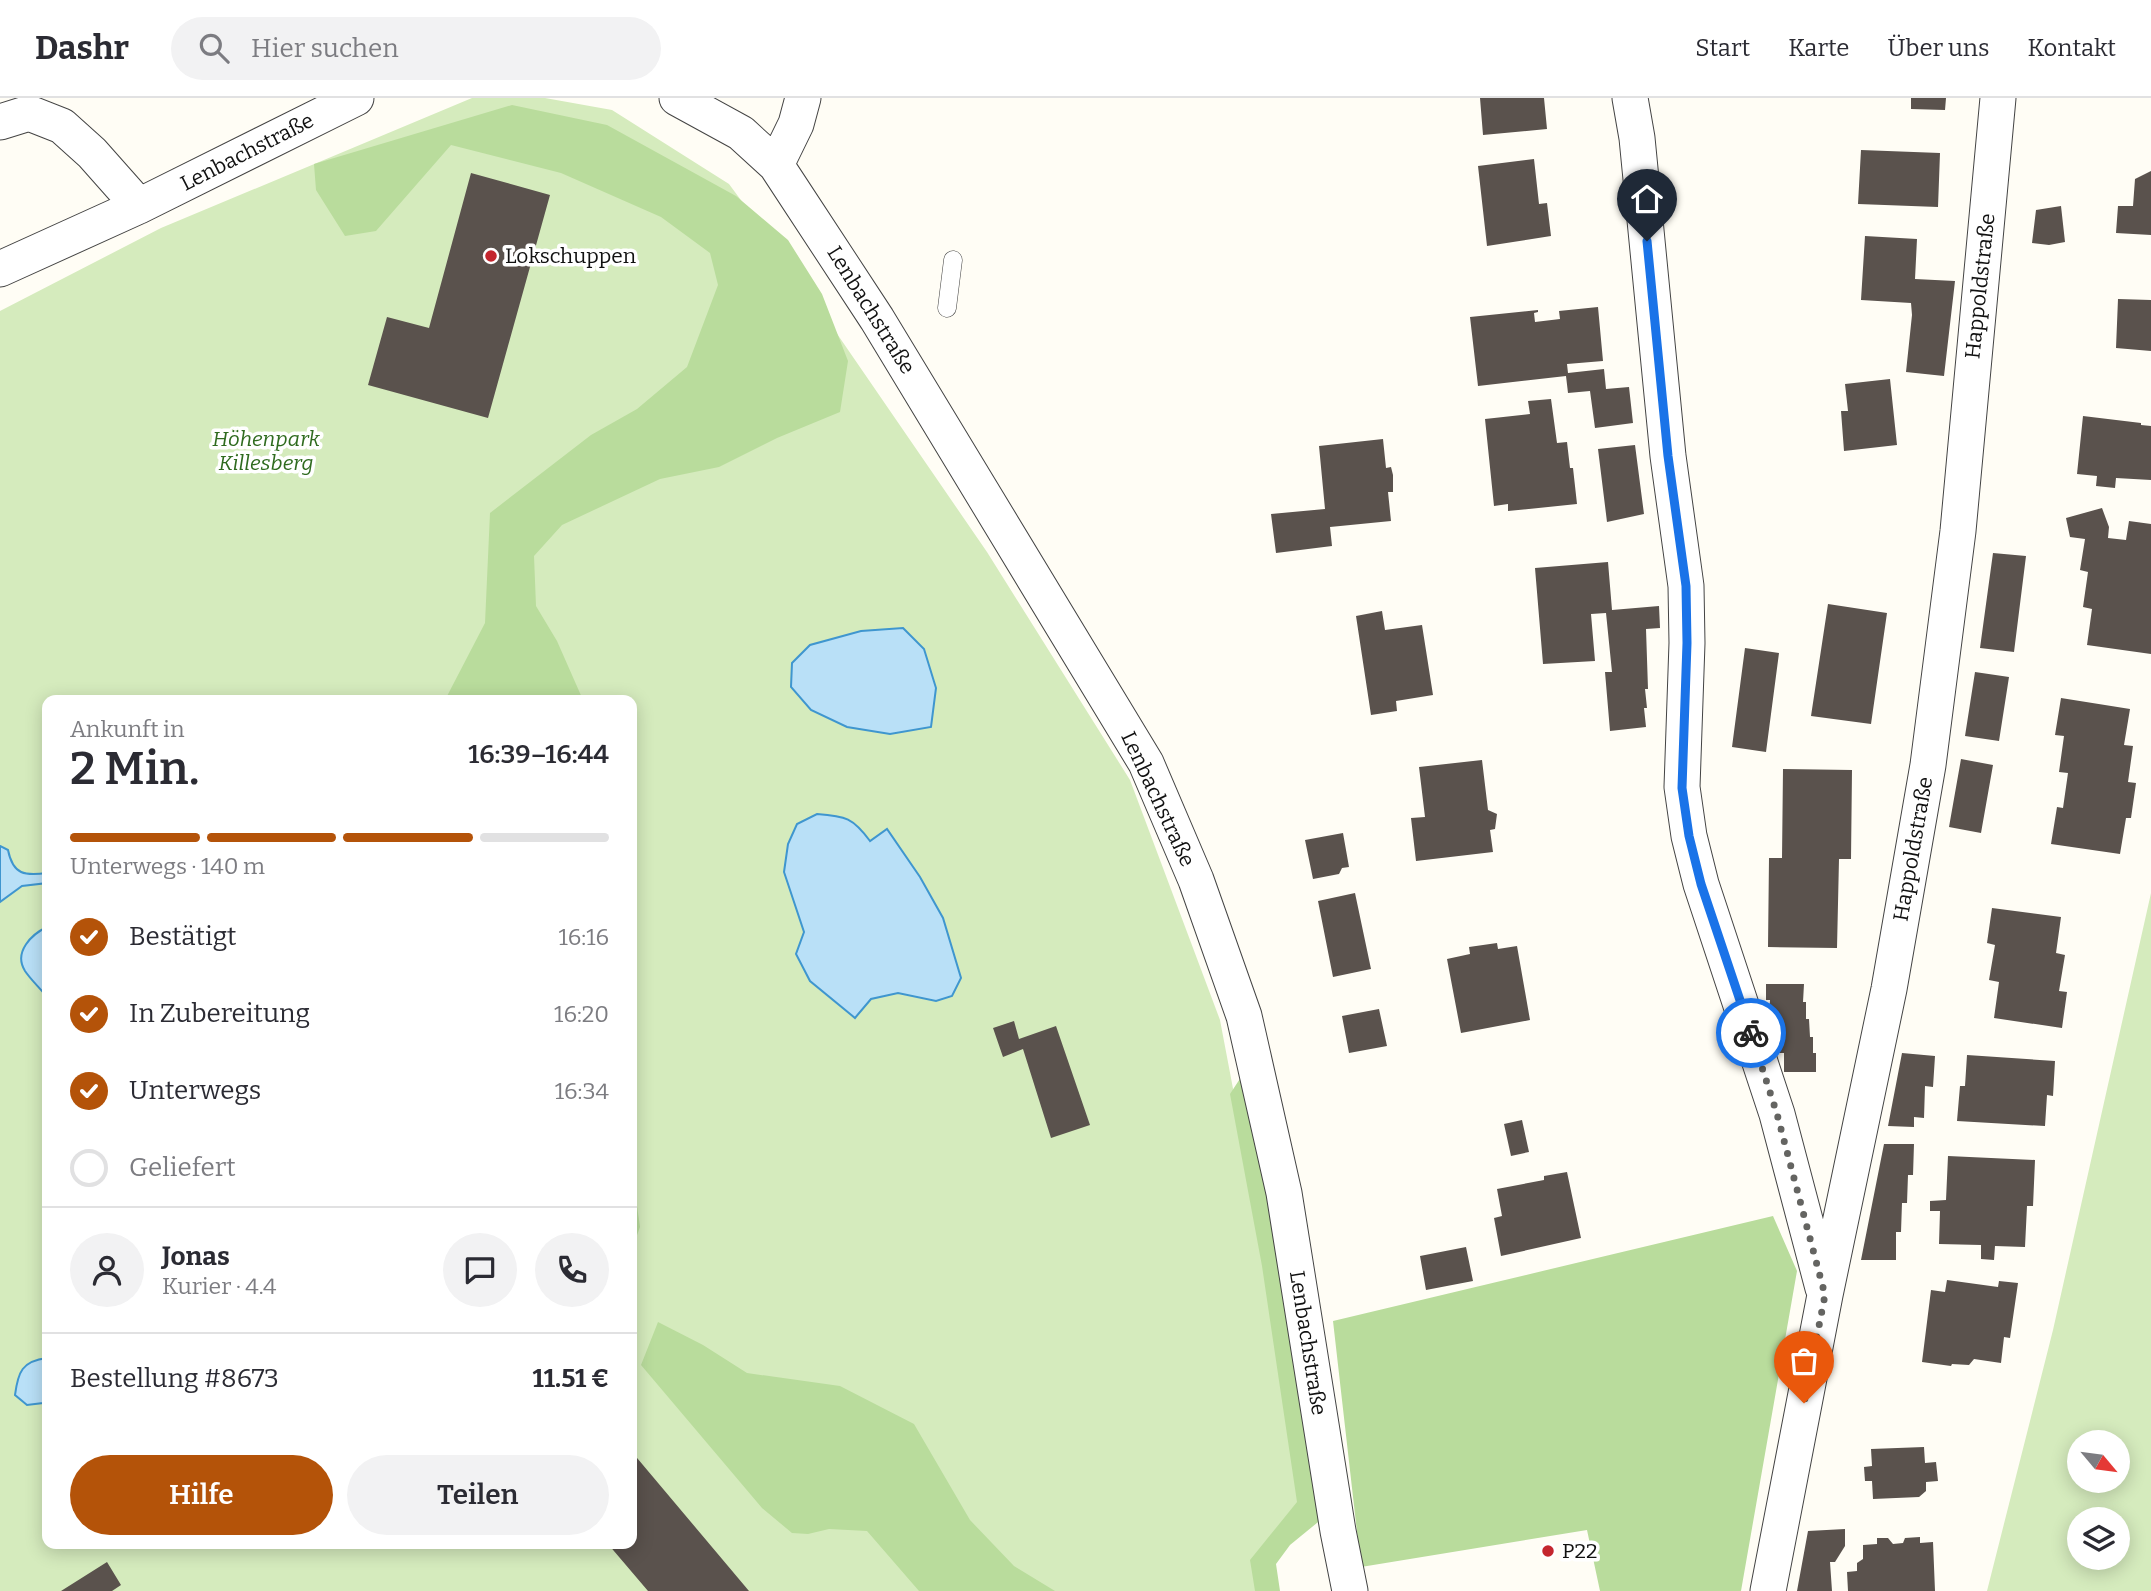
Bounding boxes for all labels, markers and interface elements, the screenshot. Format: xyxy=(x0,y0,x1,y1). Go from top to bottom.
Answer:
search box xyxy=(171,17,661,80)
text: Dashr xyxy=(35,28,129,68)
icon: search xyxy=(195,29,233,67)
text: Hier suchen xyxy=(251,33,399,64)
text: Start xyxy=(1695,34,1750,62)
text: Karte xyxy=(1788,34,1850,62)
text: Über uns xyxy=(1888,34,1990,62)
text: Kontakt xyxy=(2028,34,2116,62)
street label: Lenbachstraße xyxy=(176,107,318,197)
pin xyxy=(1617,169,1677,241)
icon: home xyxy=(1628,180,1666,218)
street label: Happoldstraße xyxy=(1959,212,2001,360)
street label: Lenbachstraße xyxy=(821,241,921,379)
place label: Lokschuppen xyxy=(505,243,636,269)
marker: Lokschuppen xyxy=(483,248,499,264)
park label: Höhenpark Killesberg xyxy=(212,426,320,476)
text: Ankunft in xyxy=(70,715,185,743)
street label: Lenbachstraße xyxy=(1115,727,1201,871)
text: 16:39–16:44 xyxy=(468,739,609,770)
text: 2 Min. xyxy=(70,741,199,796)
street label: Happoldstraße xyxy=(1888,775,1938,923)
text: Unterwegs · 140 m xyxy=(70,852,265,880)
icon: check xyxy=(70,918,108,956)
text: Bestätigt xyxy=(129,921,236,952)
text: 16:16 xyxy=(558,923,609,951)
icon: check xyxy=(70,995,108,1033)
text: In Zubereitung xyxy=(129,998,310,1029)
courier xyxy=(1716,998,1786,1068)
text: 16:20 xyxy=(554,1000,609,1028)
icon: bike xyxy=(1732,1014,1770,1052)
icon: check xyxy=(70,1072,108,1110)
text: Unterwegs xyxy=(129,1075,261,1106)
text: 16:34 xyxy=(555,1077,609,1105)
text: Geliefert xyxy=(129,1152,236,1183)
button: person xyxy=(70,1233,144,1307)
button: chat xyxy=(443,1233,517,1307)
button: phone xyxy=(535,1233,609,1307)
text: Jonas xyxy=(162,1241,230,1272)
street label: Lenbachstraße xyxy=(1284,1269,1332,1417)
text: Kurier · 4.4 xyxy=(162,1272,276,1300)
pin xyxy=(1774,1331,1834,1403)
icon: bag xyxy=(1785,1342,1823,1380)
text: Bestellung #8673 xyxy=(70,1363,279,1394)
text: 11.51 € xyxy=(532,1363,609,1394)
north arrow xyxy=(2067,1430,2130,1493)
map controls xyxy=(2067,1430,2130,1570)
button: Hilfe xyxy=(70,1455,333,1535)
button: Teilen xyxy=(347,1455,609,1535)
button: layers xyxy=(2067,1507,2130,1570)
place label: P22 xyxy=(1562,1538,1597,1564)
marker: P22 xyxy=(1540,1543,1556,1559)

